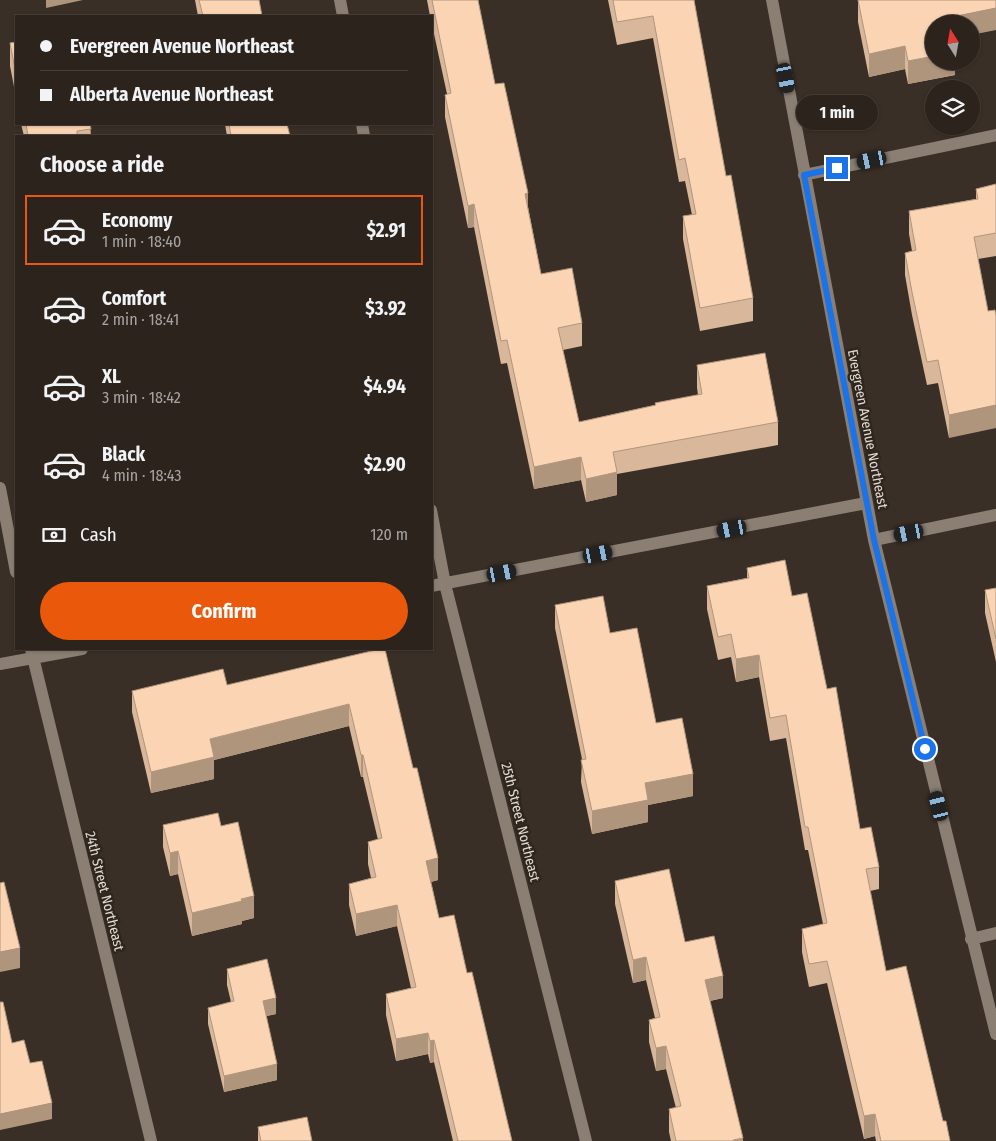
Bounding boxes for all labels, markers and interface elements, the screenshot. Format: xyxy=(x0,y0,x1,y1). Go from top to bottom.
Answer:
north arrow xyxy=(925,15,980,70)
map controls xyxy=(925,15,980,135)
text: Evergreen Avenue Northeast xyxy=(70,35,294,58)
car xyxy=(775,62,796,94)
button: layers xyxy=(925,80,980,135)
text: Alberta Avenue Northeast xyxy=(70,83,273,106)
callout: 1 min xyxy=(796,96,878,130)
text: 1 min xyxy=(820,103,854,122)
car xyxy=(855,150,888,170)
text: Choose a ride xyxy=(40,151,164,178)
route end xyxy=(826,157,848,179)
icon: car xyxy=(42,208,87,253)
text: Economy xyxy=(102,209,172,232)
text: $2.91 xyxy=(366,219,406,242)
text: 1 min · 18:40 xyxy=(102,232,181,251)
icon: car xyxy=(42,286,87,331)
text: Comfort xyxy=(102,287,166,310)
text: $3.92 xyxy=(365,297,406,320)
text: 2 min · 18:41 xyxy=(102,310,179,329)
street label: Evergreen Avenue Northeast xyxy=(844,348,891,511)
icon: car xyxy=(42,364,87,409)
text: XL xyxy=(102,365,121,388)
text: $4.94 xyxy=(363,375,406,398)
text: 3 min · 18:42 xyxy=(102,388,181,407)
icon: car xyxy=(42,442,87,487)
text: Black xyxy=(102,443,145,466)
text: $2.90 xyxy=(364,453,406,476)
text: 4 min · 18:43 xyxy=(102,466,181,485)
car xyxy=(715,519,748,539)
icon: cash xyxy=(40,521,68,549)
text: Cash xyxy=(80,523,117,546)
car xyxy=(892,523,925,543)
text: 120 m xyxy=(370,525,408,544)
car xyxy=(581,544,614,564)
car xyxy=(485,563,518,583)
button: Confirm xyxy=(40,582,408,640)
route start xyxy=(914,738,936,760)
street label: 25th Street Northeast xyxy=(497,761,544,884)
car xyxy=(928,790,949,822)
street label: 24th Street Northeast xyxy=(81,830,128,953)

